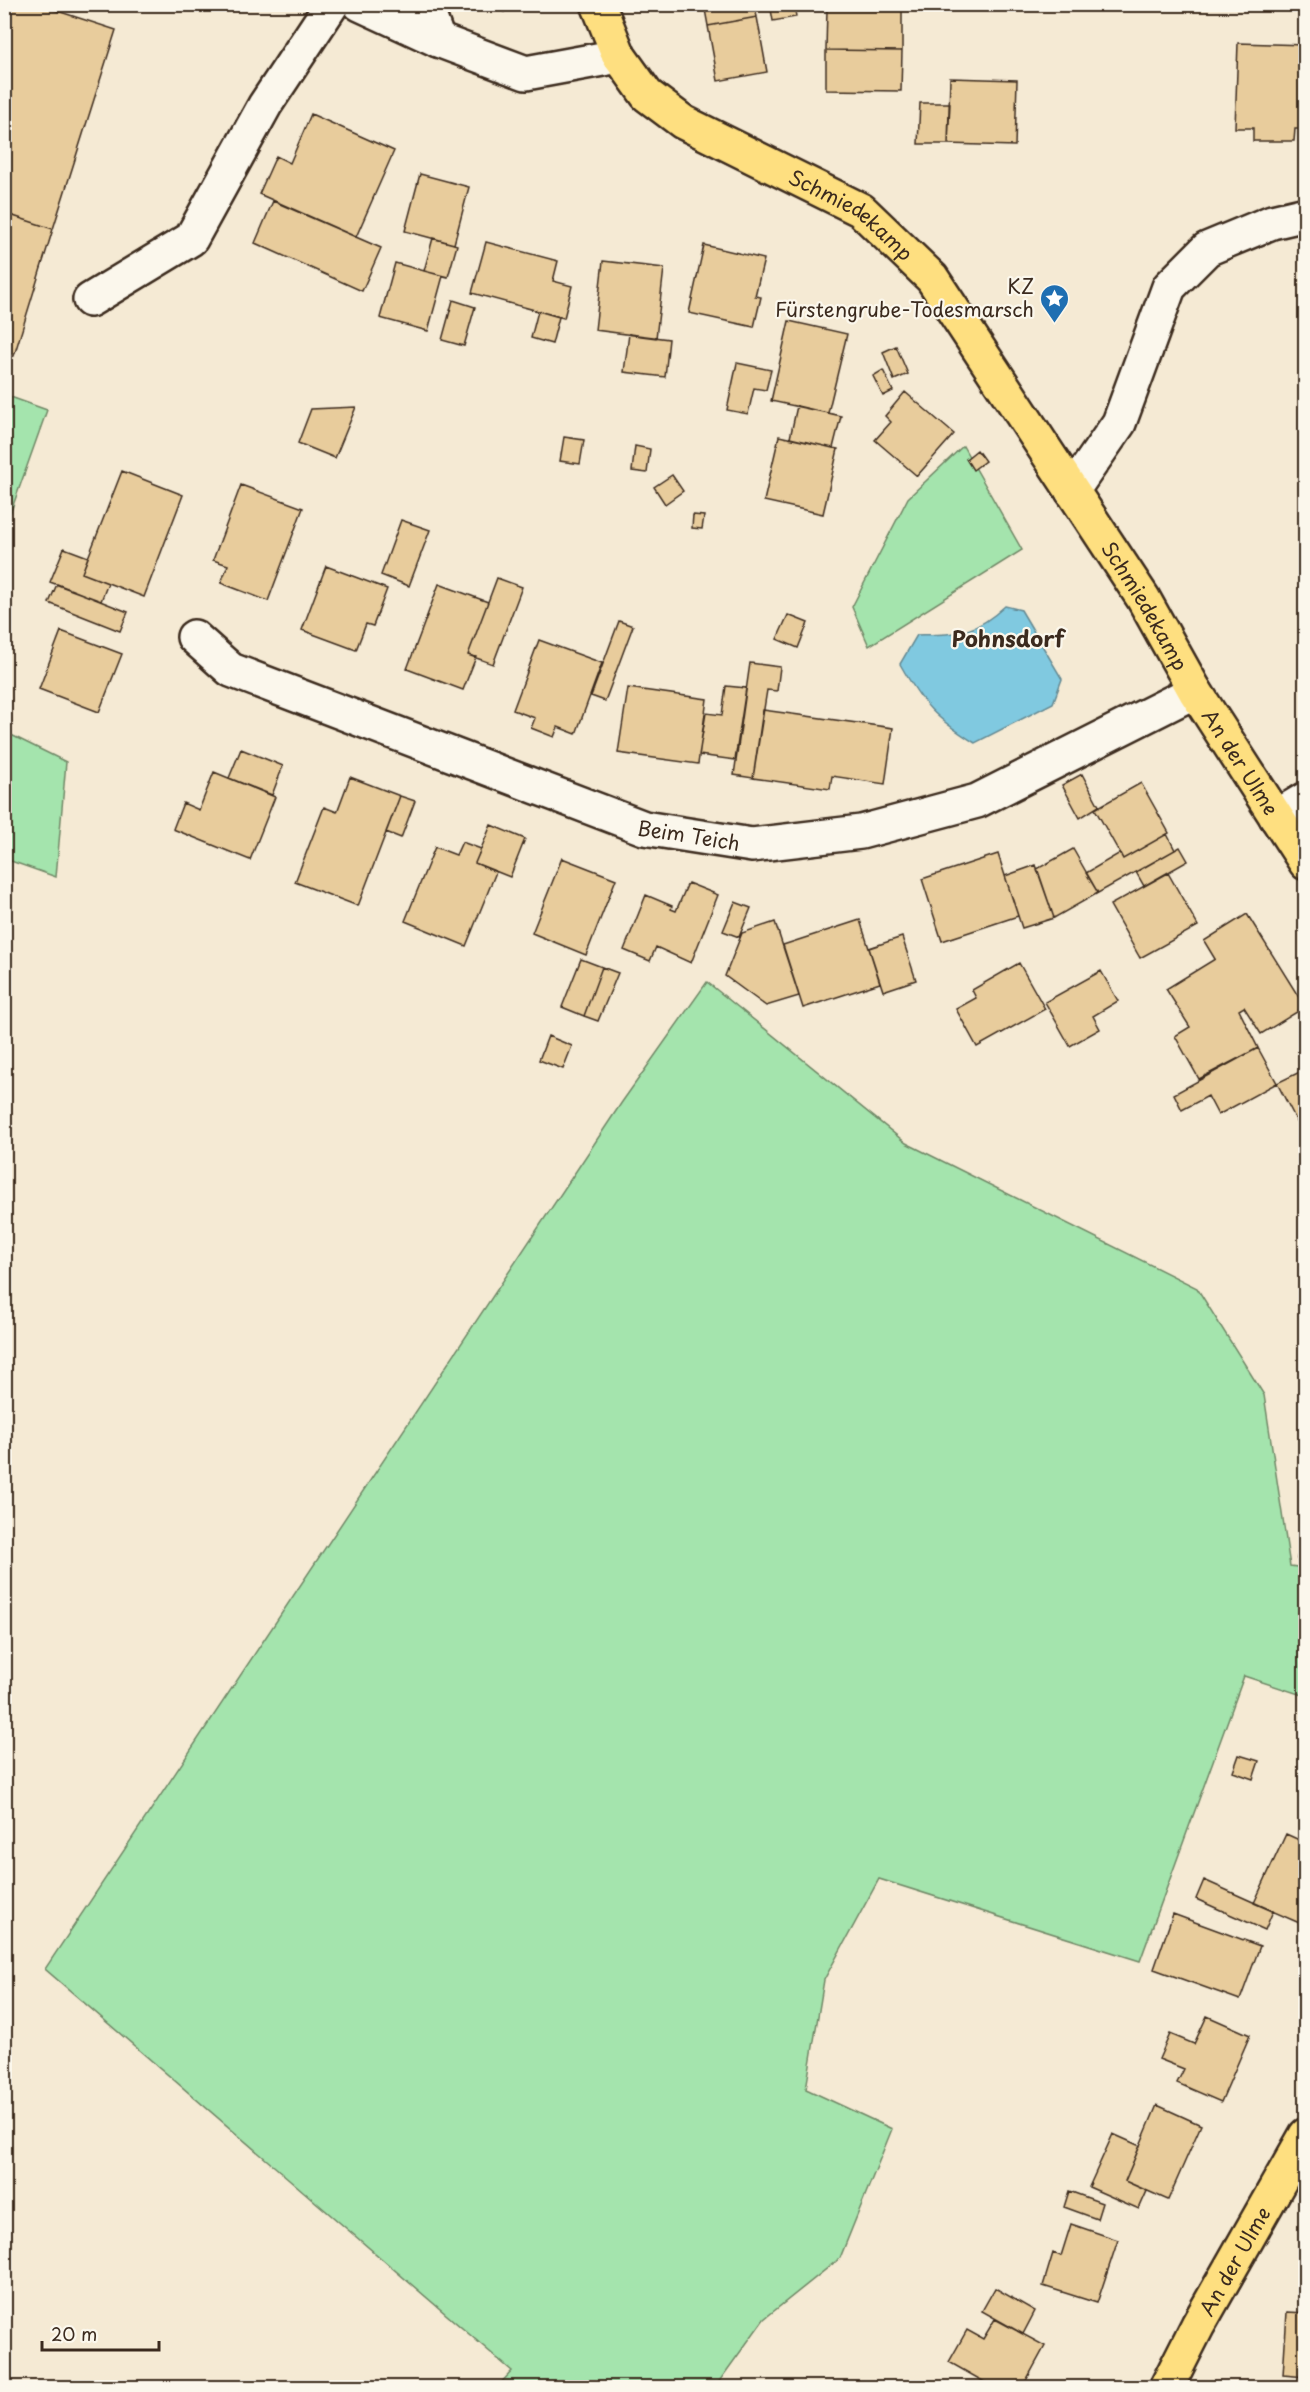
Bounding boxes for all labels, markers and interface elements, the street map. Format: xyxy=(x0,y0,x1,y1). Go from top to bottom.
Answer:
street label: Schmiedekamp xyxy=(784,162,920,268)
place label: KZ Fürstengrube-Todesmarsch xyxy=(775,271,1034,324)
place icon: KZ Fürstengrube-Todesmarsch xyxy=(1039,282,1071,324)
street label: Schmiedekamp xyxy=(1094,535,1196,676)
district label: Pohnsdorf xyxy=(952,621,1067,654)
street label: An der Ulme xyxy=(1195,703,1286,821)
street label: Beim Teich xyxy=(635,812,742,858)
street label: An der Ulme xyxy=(1191,2201,1277,2321)
scale bar xyxy=(42,2314,159,2352)
text: 20 m xyxy=(51,2320,97,2347)

